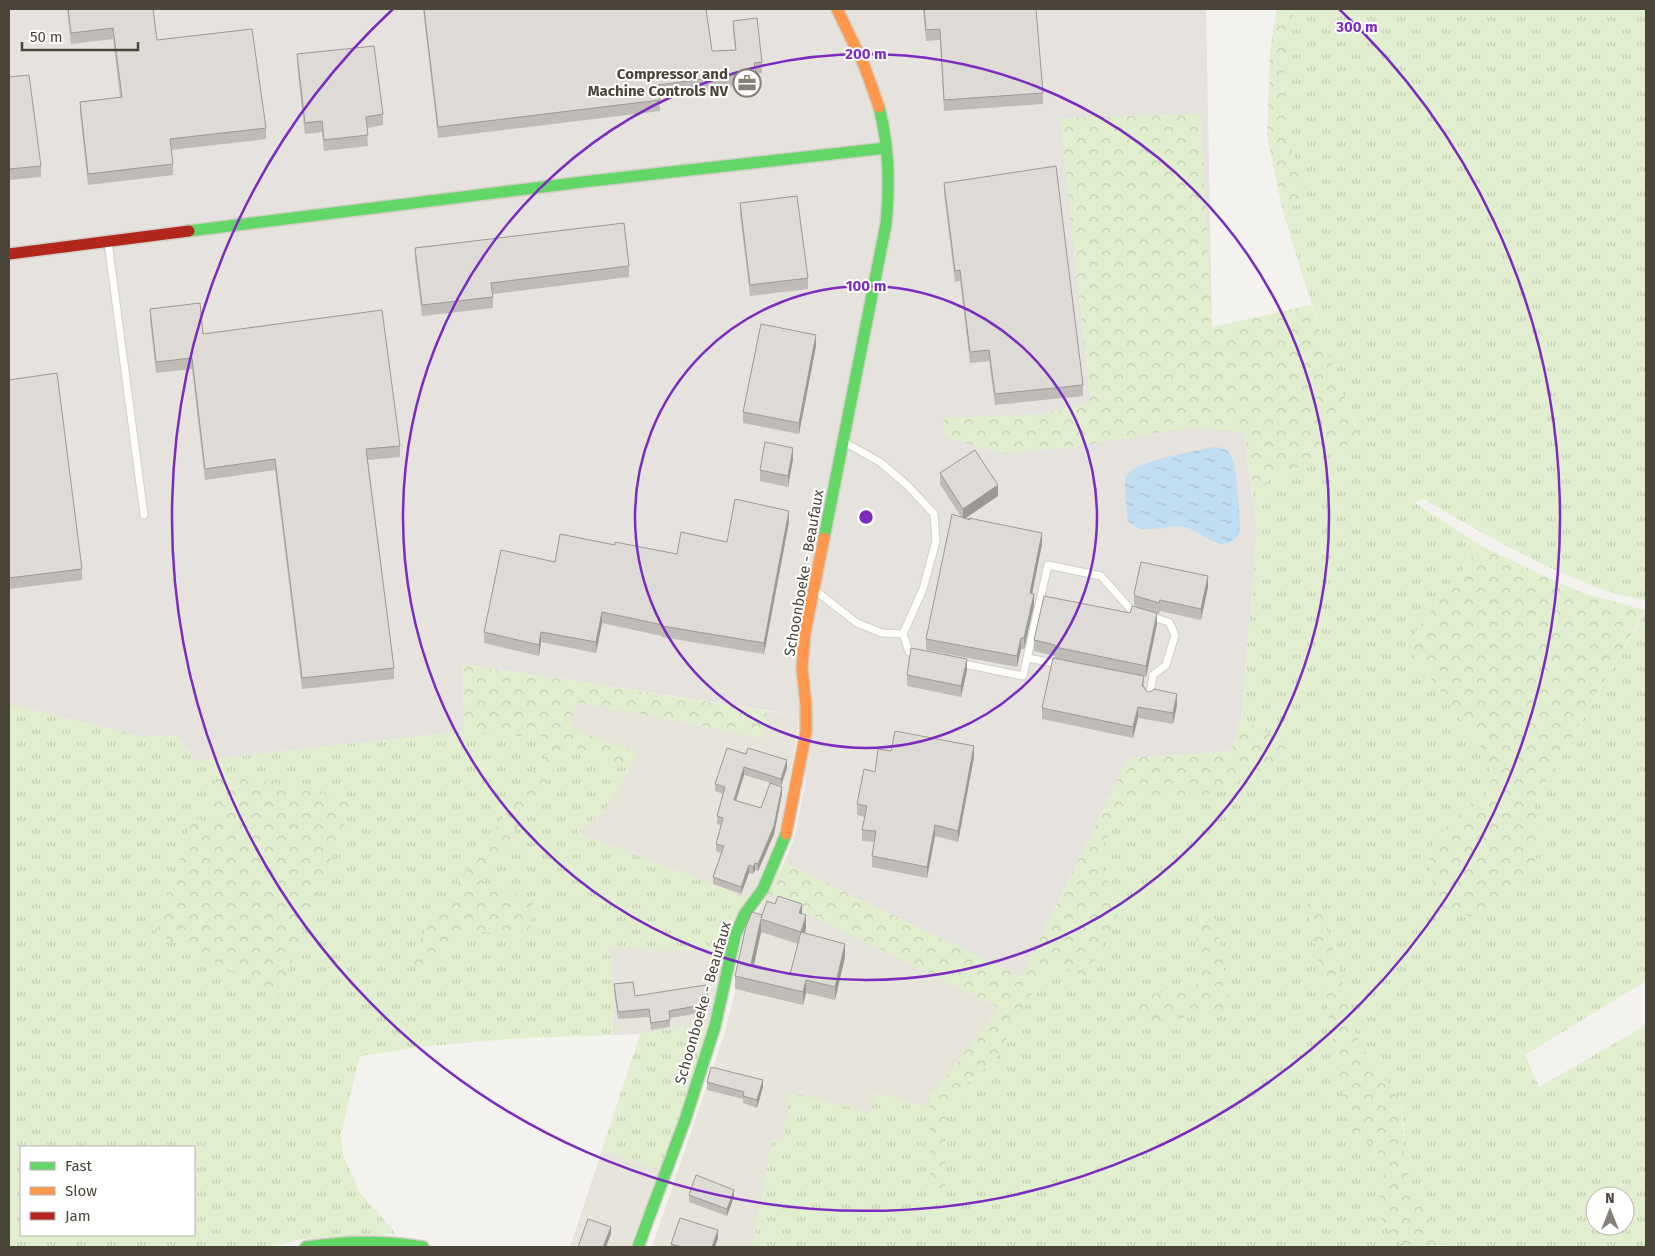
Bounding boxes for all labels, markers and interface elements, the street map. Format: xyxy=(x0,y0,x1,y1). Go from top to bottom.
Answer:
text: 300 m xyxy=(1335,18,1378,36)
scale bar xyxy=(22,20,139,52)
text: 50 m xyxy=(30,28,63,46)
text: 200 m xyxy=(845,45,887,63)
place label: Compressor and Machine Controls NV xyxy=(588,65,728,100)
office icon: Compressor and Machine Controls NV xyxy=(732,68,762,98)
text: 100 m xyxy=(846,277,886,295)
street label: Schoonboeke - Beaufaux xyxy=(780,488,828,658)
centre of rings xyxy=(857,508,875,526)
street label: Schoonboeke - Beaufaux xyxy=(671,919,735,1087)
legend xyxy=(20,1146,195,1236)
text: Fast xyxy=(65,1157,92,1175)
text: Slow xyxy=(65,1182,97,1200)
north arrow xyxy=(1585,1186,1635,1236)
text: N xyxy=(1605,1190,1615,1207)
text: Jam xyxy=(65,1207,91,1225)

